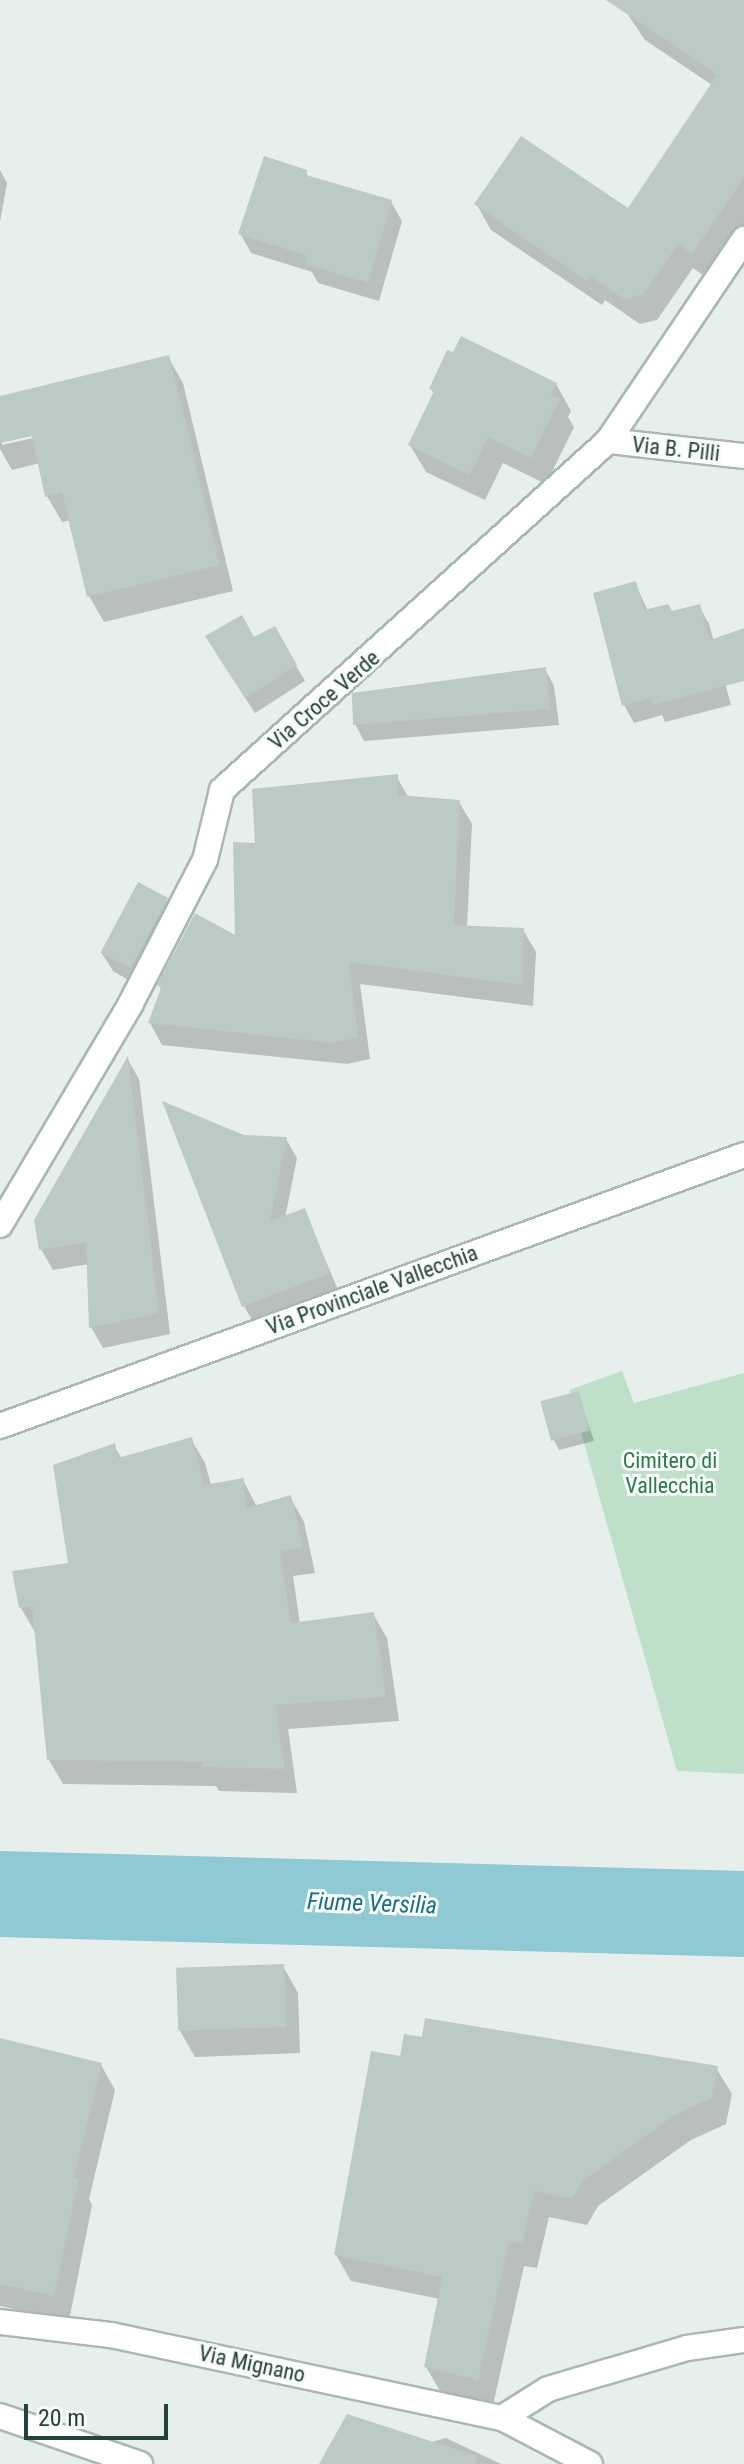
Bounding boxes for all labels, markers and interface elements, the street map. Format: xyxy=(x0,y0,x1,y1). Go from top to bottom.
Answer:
street label: Via B. Pilli xyxy=(631,431,721,467)
street label: Via Croce Verde xyxy=(263,645,385,755)
street label: Via Provinciale Vallecchia xyxy=(263,1239,481,1341)
park label: Cimitero di Vallecchia xyxy=(623,1447,717,1498)
water label: Fiume Versilia xyxy=(307,1887,437,1921)
street label: Via Mignano xyxy=(196,2340,308,2388)
scale bar xyxy=(28,2388,172,2438)
text: 20 m xyxy=(38,2404,85,2432)

